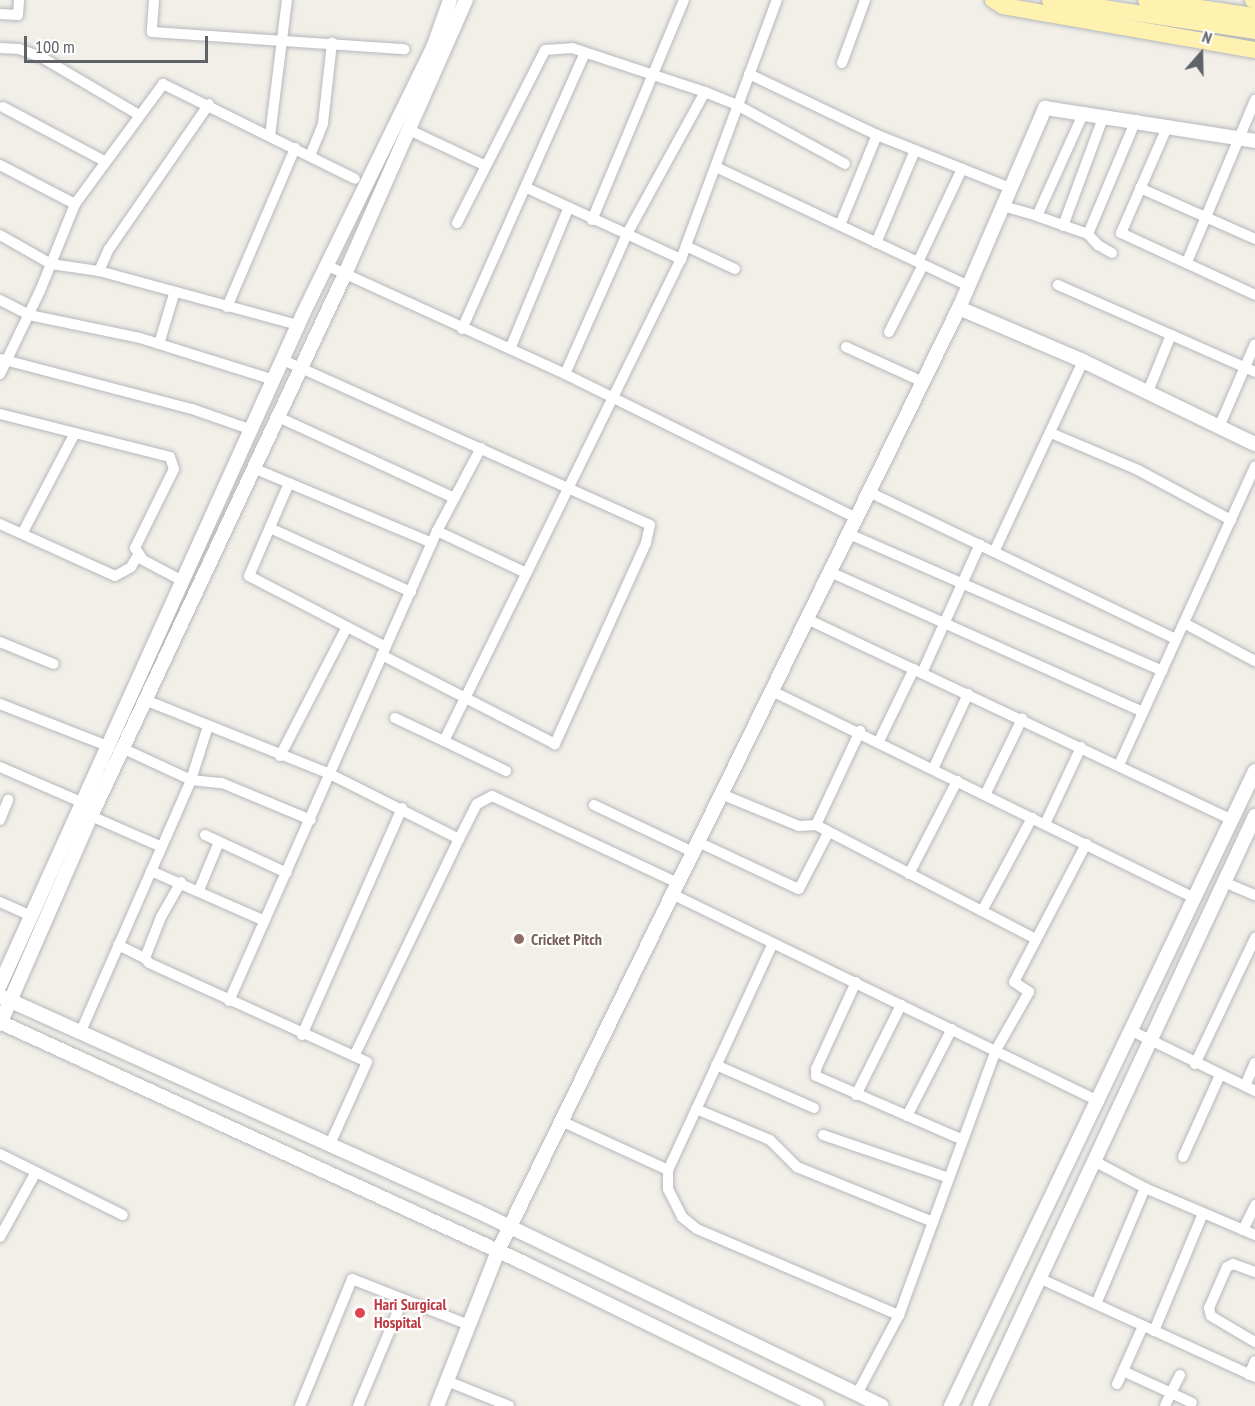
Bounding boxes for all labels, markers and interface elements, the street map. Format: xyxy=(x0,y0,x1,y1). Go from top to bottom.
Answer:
scale bar xyxy=(27,24,212,62)
north arrow xyxy=(1171,24,1231,84)
text: N xyxy=(1200,26,1215,48)
text: 100 m xyxy=(35,35,75,58)
place label: Cricket Pitch xyxy=(531,929,602,949)
marker: Cricket Pitch xyxy=(512,932,526,946)
place label: Hari Surgical Hospital xyxy=(374,1294,446,1332)
marker: Hari Surgical Hospital xyxy=(351,1304,369,1322)

